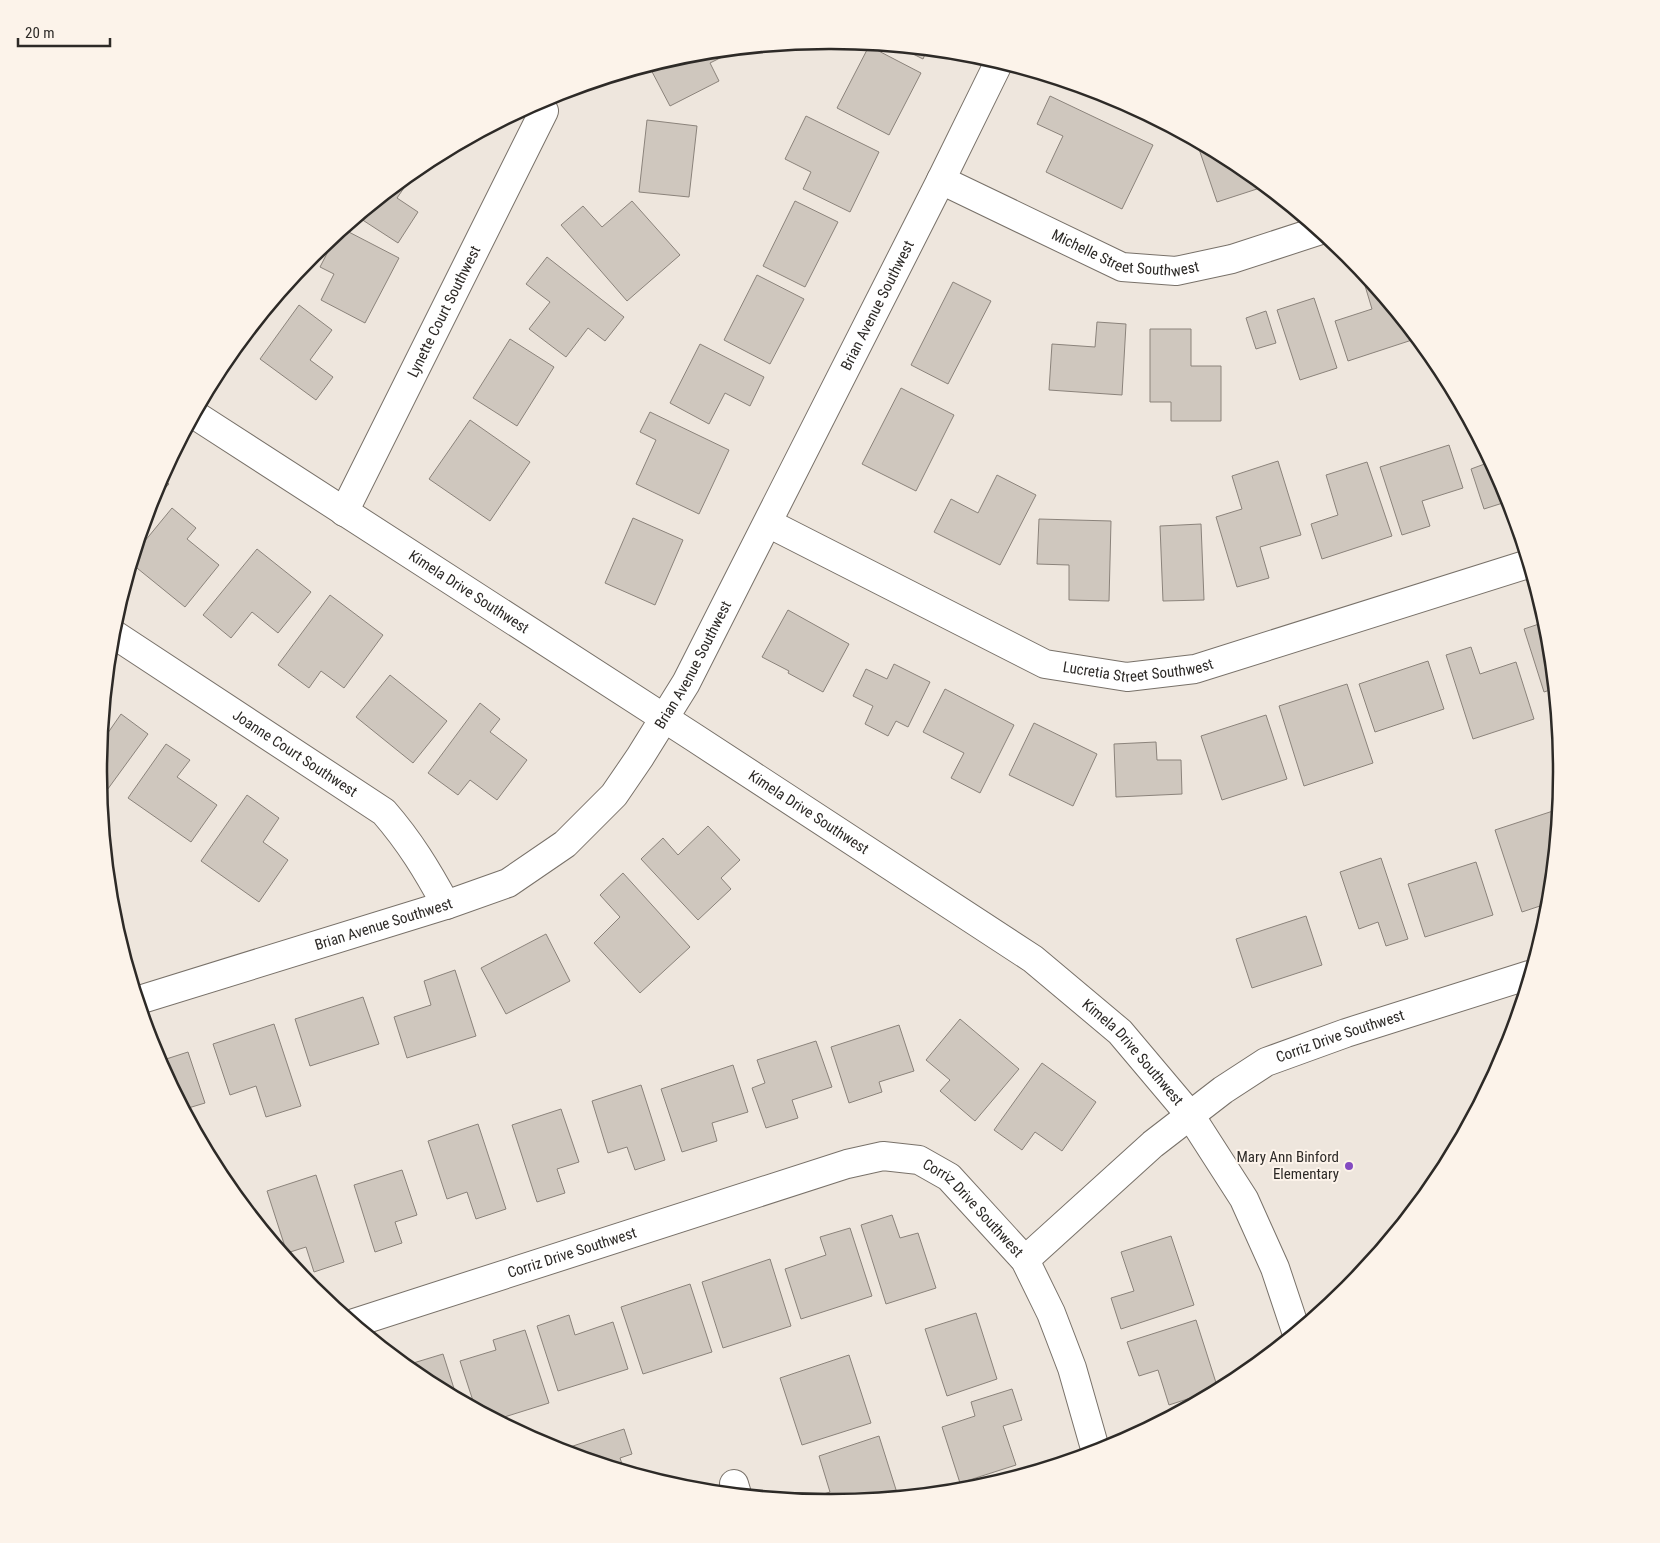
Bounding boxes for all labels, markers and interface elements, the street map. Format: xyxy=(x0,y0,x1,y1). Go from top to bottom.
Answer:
scale bar xyxy=(18,15,110,47)
text: 20 m xyxy=(25,24,55,42)
street label: Michelle Street Southwest xyxy=(1049,226,1201,281)
street label: Brian Avenue Southwest xyxy=(837,238,918,373)
street label: Lynette Court Southwest xyxy=(404,243,484,380)
street label: Kimela Drive Southwest xyxy=(405,546,532,637)
street label: Brian Avenue Southwest xyxy=(651,598,735,732)
street label: Lucretia Street Southwest xyxy=(1062,655,1216,686)
street label: Joanne Court Southwest xyxy=(229,706,361,801)
street label: Kimela Drive Southwest xyxy=(745,766,872,858)
street label: Brian Avenue Southwest xyxy=(313,894,455,954)
street label: Kimela Drive Southwest xyxy=(1079,995,1187,1109)
street label: Corriz Drive Southwest xyxy=(1274,1006,1407,1067)
place label: Mary Ann Binford Elementary xyxy=(1236,1148,1339,1183)
street label: Corriz Drive Southwest xyxy=(919,1155,1027,1261)
marker: Mary Ann Binford Elementary xyxy=(1343,1160,1355,1172)
street label: Corriz Drive Southwest xyxy=(505,1224,639,1282)

